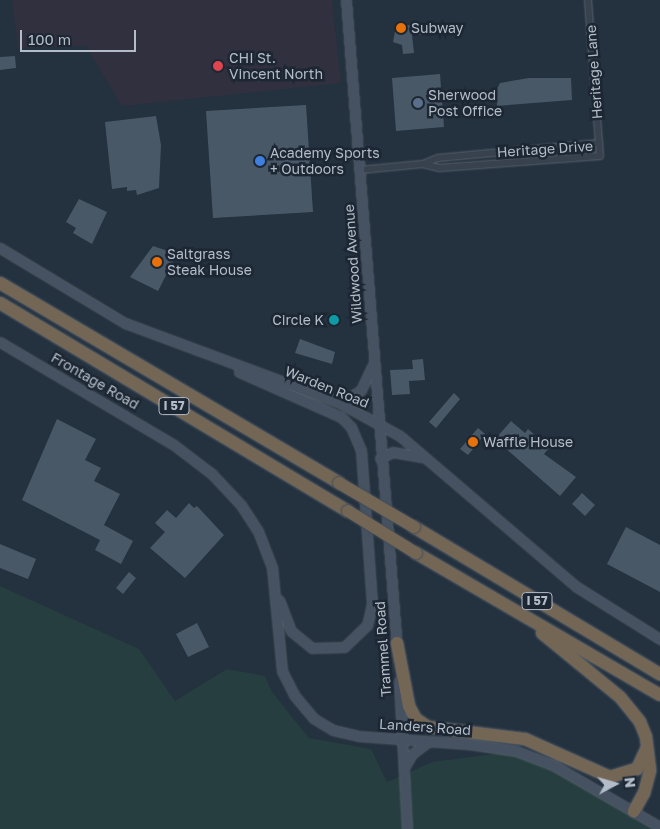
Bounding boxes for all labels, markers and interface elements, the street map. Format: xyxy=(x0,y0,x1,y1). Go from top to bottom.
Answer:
scale bar xyxy=(22,20,139,52)
place label: Subway xyxy=(411,20,463,36)
marker: Subway xyxy=(395,22,407,34)
street label: Heritage Lane xyxy=(582,24,606,120)
text: 100 m xyxy=(28,30,71,48)
place label: CHI St. Vincent North xyxy=(229,50,323,82)
marker: CHI St. Vincent North xyxy=(211,59,225,73)
place label: Sherwood Post Office xyxy=(428,87,502,120)
marker: Sherwood Post Office xyxy=(412,97,424,109)
street label: Heritage Drive xyxy=(496,137,594,161)
place label: Academy Sports + Outdoors xyxy=(270,145,380,178)
marker: Academy Sports + Outdoors xyxy=(254,155,266,167)
street label: Wildwood Avenue xyxy=(340,204,366,324)
place label: Saltgrass Steak House xyxy=(167,246,252,278)
marker: Saltgrass Steak House xyxy=(151,256,163,268)
place label: Circle K xyxy=(272,312,324,328)
marker: Circle K xyxy=(328,314,340,326)
street label: Frontage Road xyxy=(48,349,142,413)
street label: Warden Road xyxy=(282,362,372,412)
road number: I 57 xyxy=(158,396,190,416)
place label: Waffle House xyxy=(483,434,573,450)
marker: Waffle House xyxy=(467,436,479,448)
road number: I 57 xyxy=(521,592,553,610)
street label: Trammel Road xyxy=(371,601,395,697)
street label: Landers Road xyxy=(379,715,471,739)
north arrow xyxy=(590,759,640,809)
text: N xyxy=(621,776,639,789)

